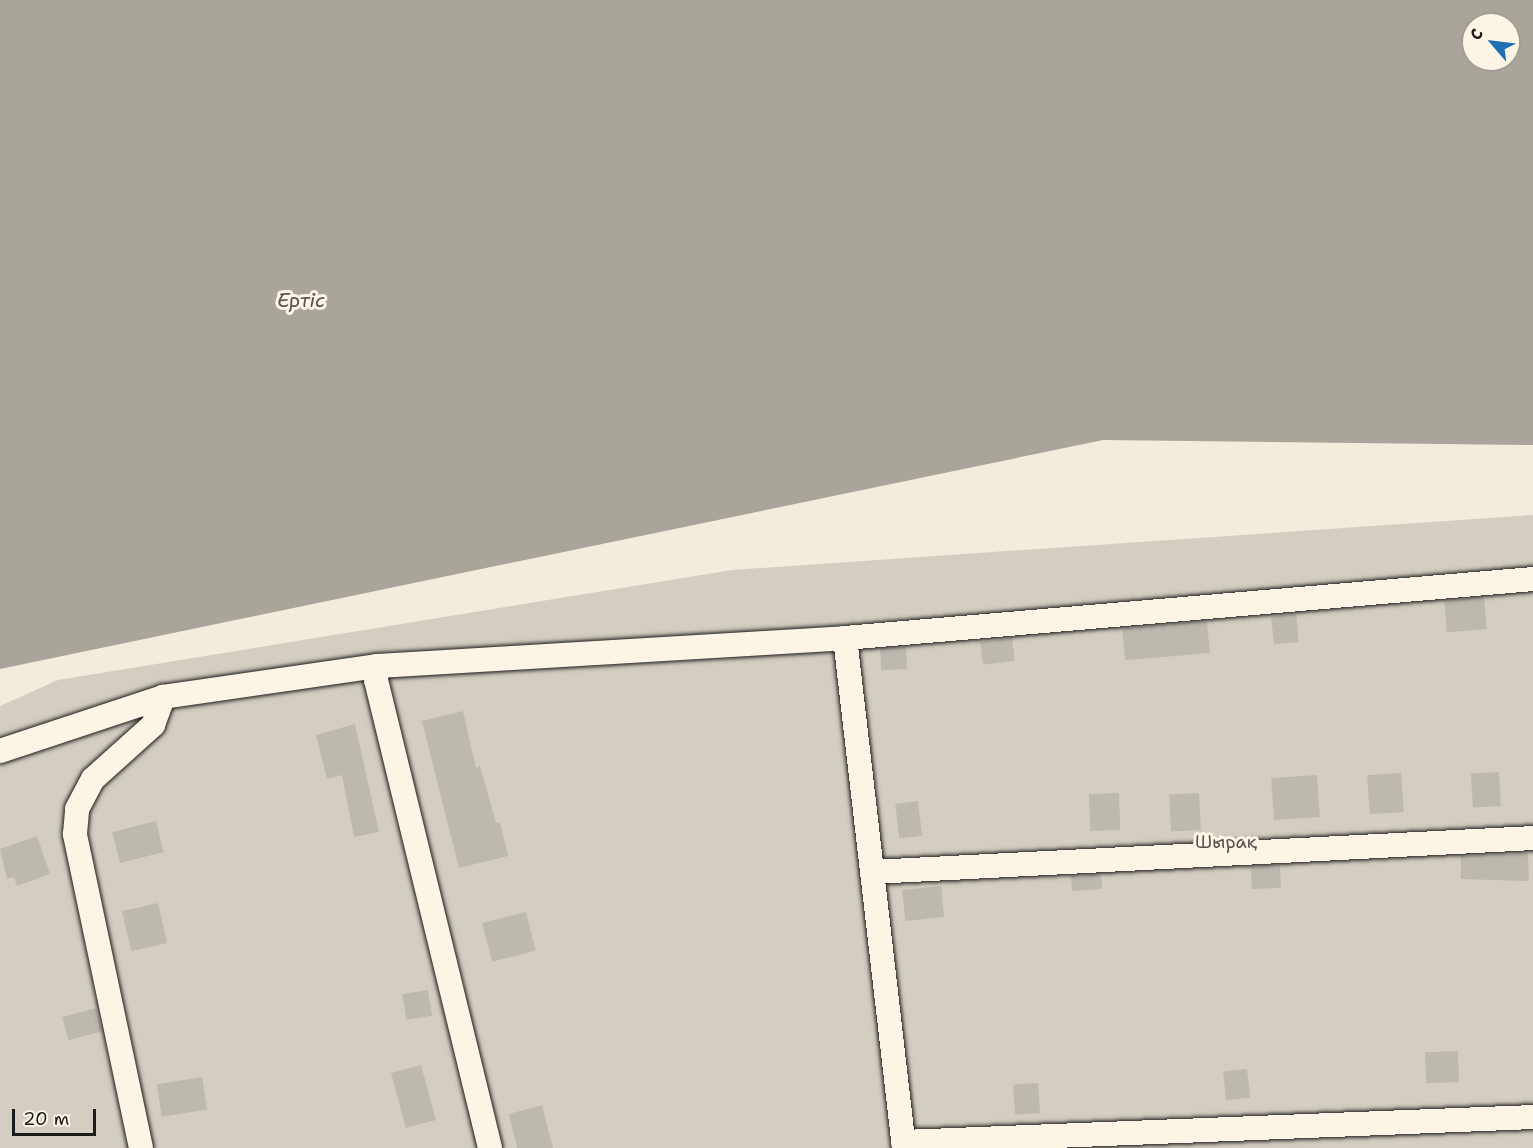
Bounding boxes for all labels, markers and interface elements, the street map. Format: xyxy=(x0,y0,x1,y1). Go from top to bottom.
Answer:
north arrow xyxy=(1461,12,1521,72)
text: С xyxy=(1465,25,1488,44)
water label: Ертіс xyxy=(277,288,325,312)
park label: Шырақ xyxy=(1195,831,1257,853)
scale bar xyxy=(15,1097,99,1135)
text: 20 m xyxy=(23,1107,69,1131)

